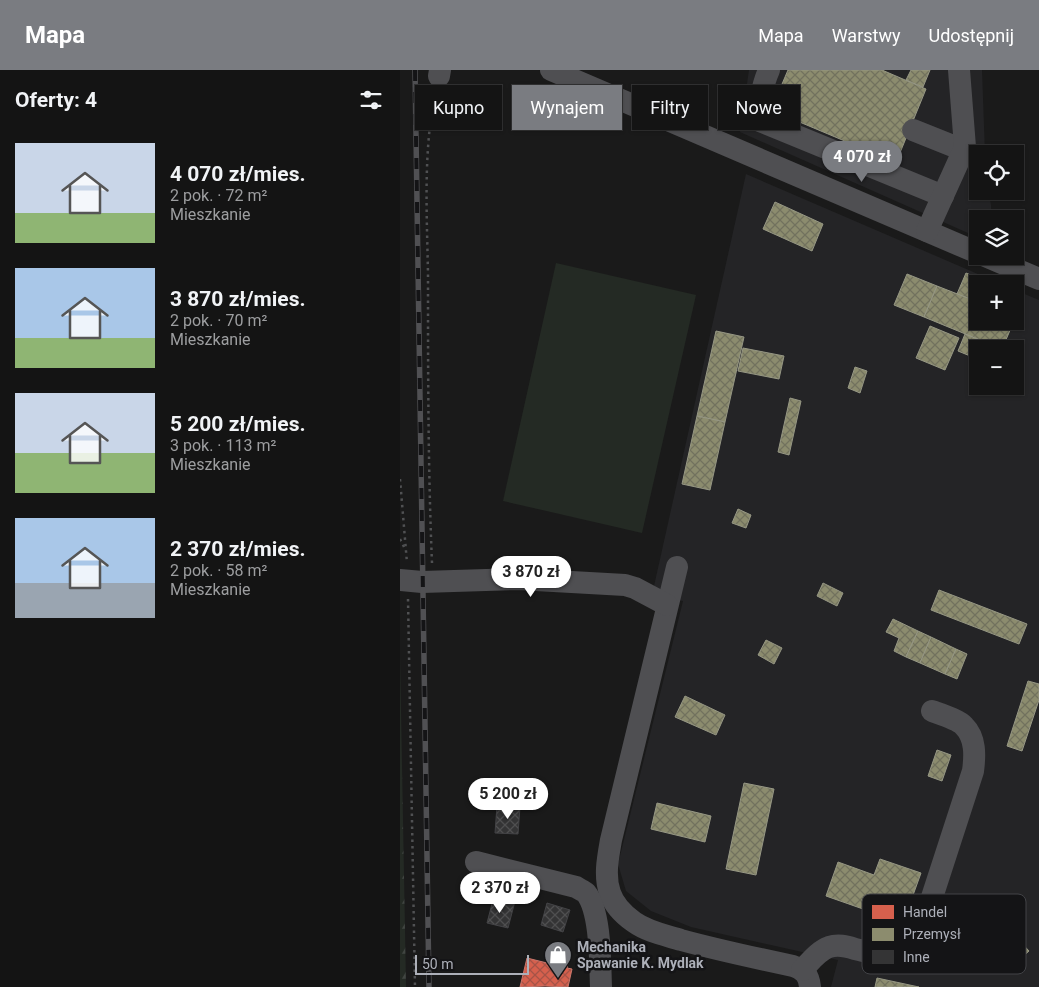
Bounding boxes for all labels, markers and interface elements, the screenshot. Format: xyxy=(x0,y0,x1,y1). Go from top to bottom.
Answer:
text: Mapa xyxy=(25,21,85,49)
text: Mapa xyxy=(758,25,804,46)
text: Warstwy xyxy=(832,25,900,46)
text: Udostępnij xyxy=(928,25,1014,46)
chip: Kupno xyxy=(415,85,502,130)
chip: Wynajem xyxy=(512,85,622,130)
chip: Filtry xyxy=(632,85,708,130)
chip: Nowe xyxy=(718,85,800,130)
icon: filters xyxy=(357,86,385,114)
text: Oferty: 4 xyxy=(15,88,97,112)
pin: 4 070 zł xyxy=(810,140,914,183)
map controls xyxy=(969,145,1024,395)
button: locate xyxy=(969,145,1024,200)
text: 4 070 zł xyxy=(833,147,891,166)
text: 4 070 zł/mies. xyxy=(170,162,306,186)
icon: home xyxy=(55,163,115,223)
text: 2 pok. · 72 m² xyxy=(170,186,267,205)
text: Mieszkanie xyxy=(170,205,251,224)
button: layers xyxy=(969,210,1024,265)
button: + xyxy=(969,275,1024,330)
text: 3 870 zł/mies. xyxy=(170,287,306,311)
icon: home xyxy=(55,288,115,348)
text: 2 pok. · 70 m² xyxy=(170,311,267,330)
text: Mieszkanie xyxy=(170,330,251,349)
button: − xyxy=(969,340,1024,395)
text: 5 200 zł/mies. xyxy=(170,412,306,436)
icon: home xyxy=(55,413,115,473)
text: 3 pok. · 113 m² xyxy=(170,436,276,455)
text: Mieszkanie xyxy=(170,455,251,474)
text: 2 370 zł/mies. xyxy=(170,537,306,561)
icon: home xyxy=(55,538,115,598)
pin: 3 870 zł xyxy=(479,556,583,598)
text: 2 pok. · 58 m² xyxy=(170,561,267,580)
text: 3 870 zł xyxy=(502,562,560,581)
text: Mieszkanie xyxy=(170,580,251,599)
pin: 5 200 zł xyxy=(456,778,560,820)
text: 5 200 zł xyxy=(479,784,537,803)
pin: 2 370 zł xyxy=(448,872,552,914)
text: 2 370 zł xyxy=(471,878,529,897)
legend xyxy=(862,894,1026,974)
text: Handel xyxy=(903,904,947,920)
text: Przemysł xyxy=(903,926,961,942)
place label: Mechanika Spawanie K. Mydlak xyxy=(577,939,704,971)
shop icon: Mechanika Spawanie K. Mydlak xyxy=(543,940,573,979)
text: Inne xyxy=(903,949,930,965)
scale bar xyxy=(415,952,529,975)
text: 50 m xyxy=(422,956,454,972)

